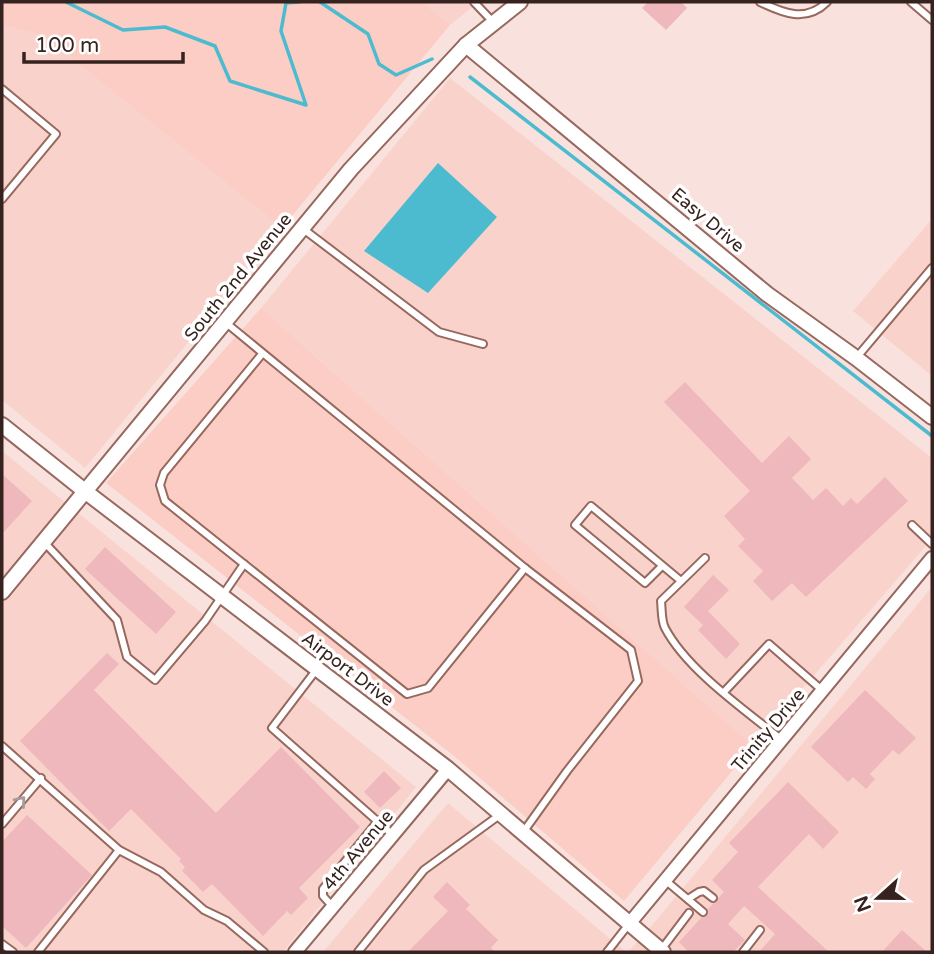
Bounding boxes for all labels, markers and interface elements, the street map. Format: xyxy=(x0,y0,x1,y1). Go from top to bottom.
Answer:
scale bar xyxy=(24,21,184,65)
text: 100 m xyxy=(35,33,99,58)
street label: Easy Drive xyxy=(667,183,749,257)
street label: South 2nd Avenue xyxy=(180,209,296,345)
street label: Airport Drive xyxy=(298,627,398,711)
street label: Trinity Drive xyxy=(727,684,809,776)
one-way arrow xyxy=(13,797,25,810)
street label: 4th Avenue xyxy=(318,805,398,895)
north arrow xyxy=(843,863,913,933)
text: N xyxy=(850,893,876,915)

